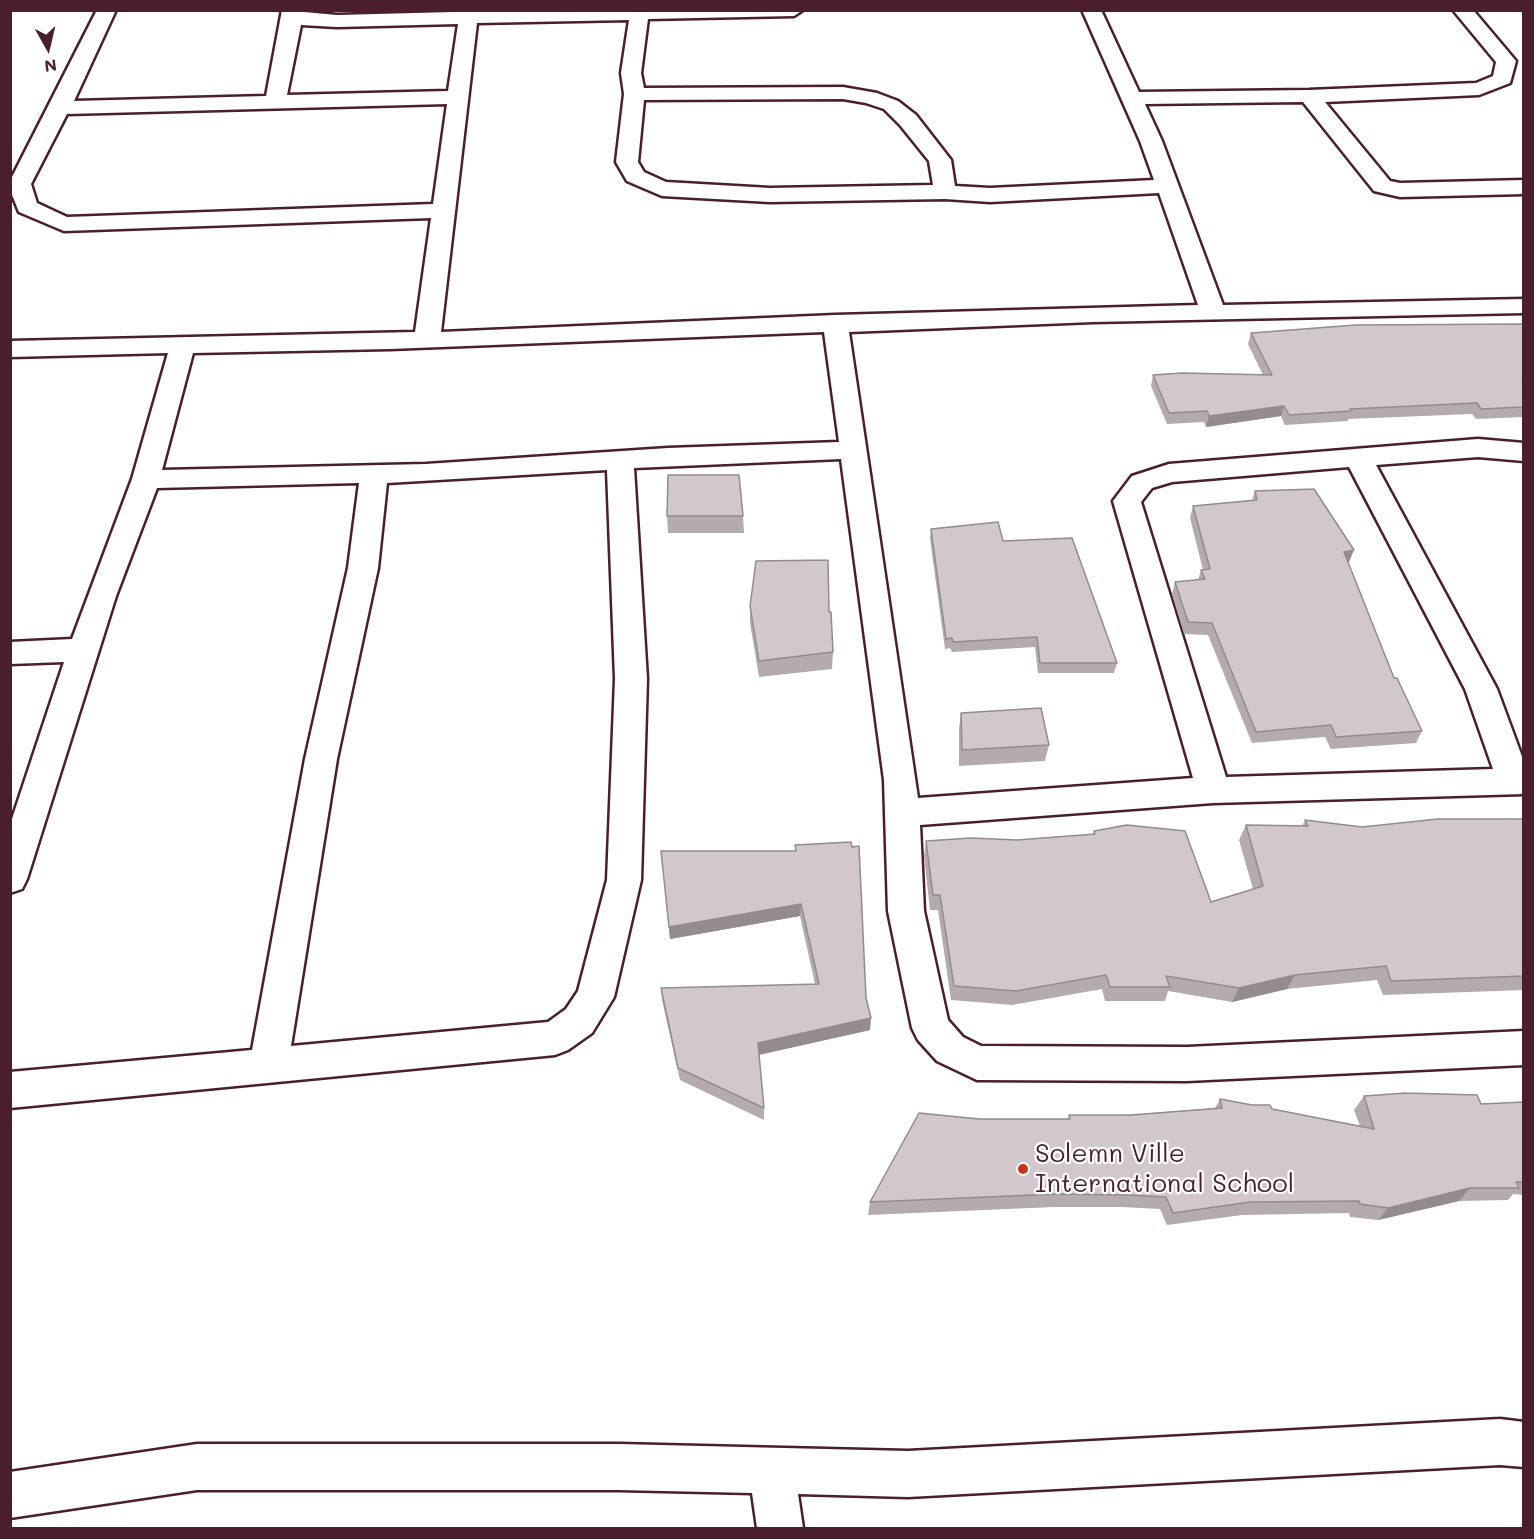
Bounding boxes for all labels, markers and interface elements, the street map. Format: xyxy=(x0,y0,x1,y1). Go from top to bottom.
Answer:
north arrow xyxy=(18,18,78,78)
text: N xyxy=(43,55,58,78)
place label: Solemn Ville International School xyxy=(1035,1138,1294,1200)
marker: Solemn Ville International School xyxy=(1016,1162,1030,1176)

